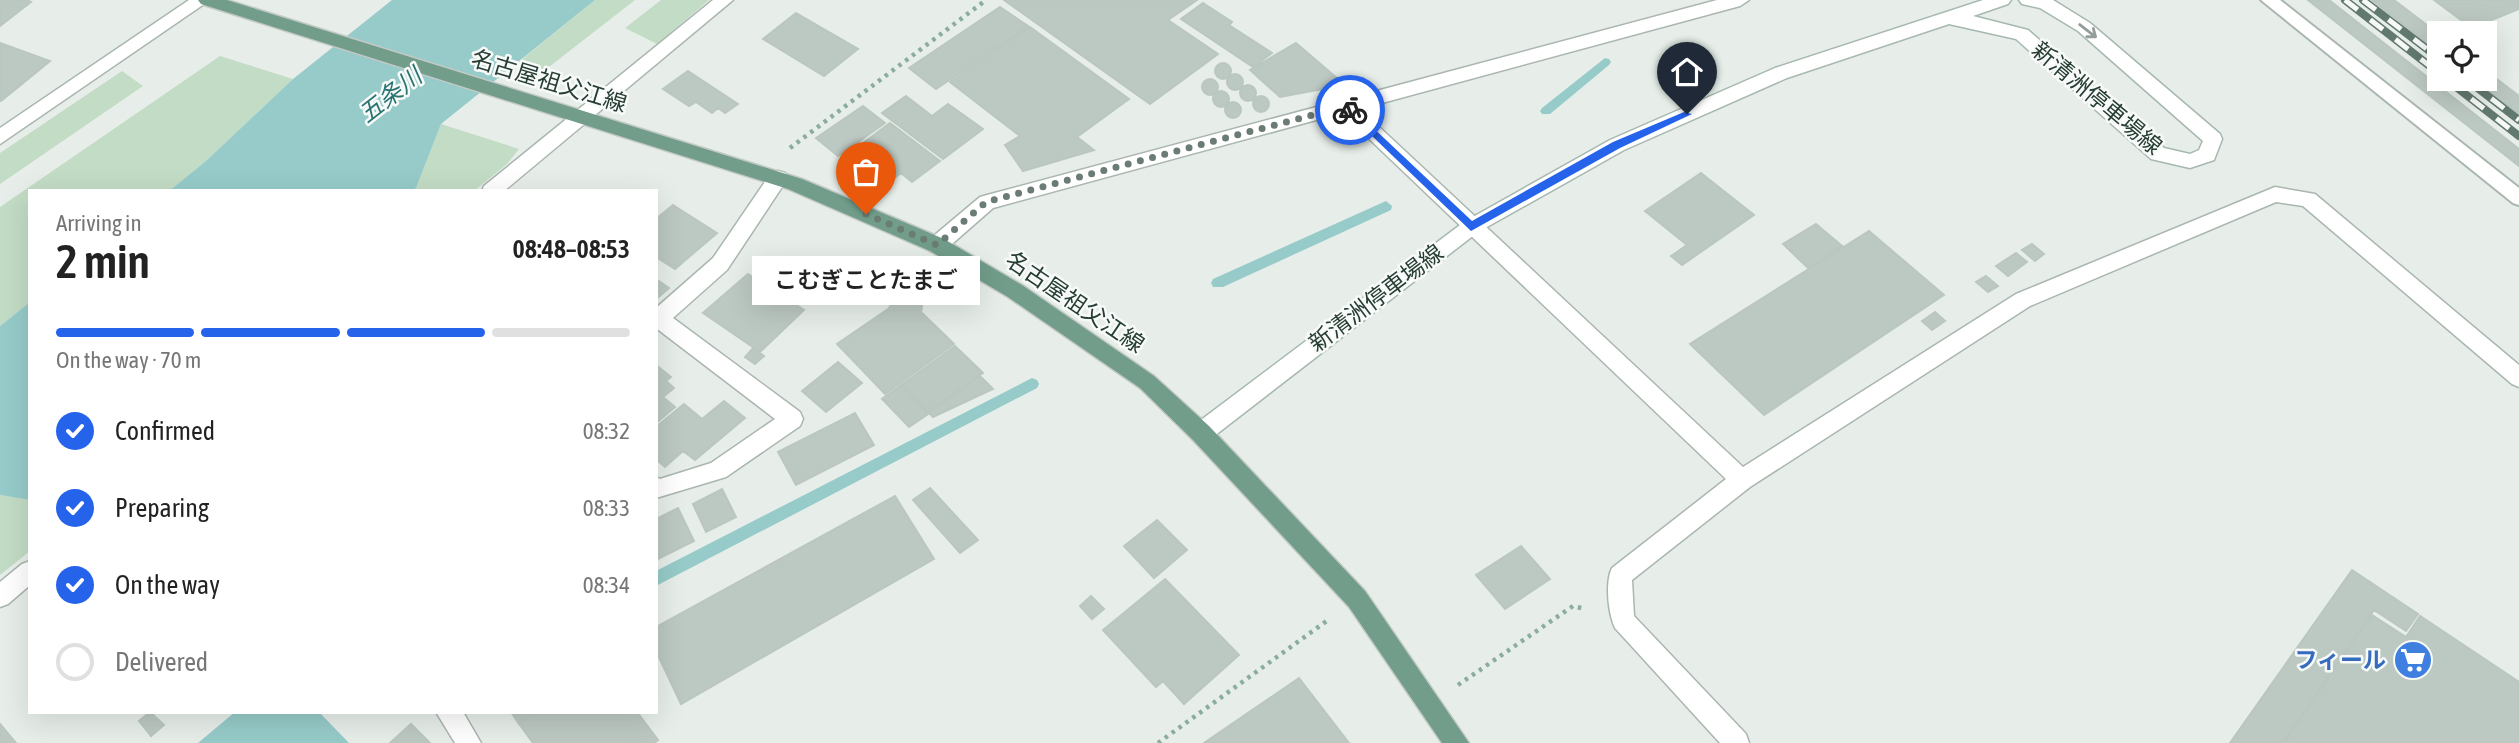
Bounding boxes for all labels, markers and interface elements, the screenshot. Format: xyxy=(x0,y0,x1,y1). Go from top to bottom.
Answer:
map controls xyxy=(2427,21,2497,91)
button: locate xyxy=(2427,21,2497,91)
one-way arrow xyxy=(2078,23,2096,38)
street label: 新清洲停車場線 xyxy=(2027,36,2167,160)
pin xyxy=(1657,42,1717,114)
street label: 名古屋祖父江線 xyxy=(468,45,630,117)
icon: home xyxy=(1668,53,1706,91)
water label: 五条川 xyxy=(353,60,429,128)
courier xyxy=(1315,75,1385,145)
icon: bike xyxy=(1331,91,1369,129)
pin xyxy=(836,142,896,214)
icon: bag xyxy=(847,153,885,191)
text: Arriving in xyxy=(56,210,142,236)
text: 08:48–08:53 xyxy=(513,234,630,264)
text: 2 min xyxy=(56,235,150,288)
street label: 新清洲停車場線 xyxy=(1304,239,1448,357)
street label: 名古屋祖父江線 xyxy=(1001,246,1149,358)
callout: こむぎことたまご xyxy=(752,256,980,305)
text: こむぎことたまご xyxy=(774,267,958,293)
text: On the way · 70 m xyxy=(56,347,201,373)
icon: check xyxy=(56,412,94,450)
text: Confirmed xyxy=(115,416,215,446)
text: 08:32 xyxy=(583,418,630,444)
icon: check xyxy=(56,489,94,527)
text: Preparing xyxy=(115,493,209,523)
text: 08:33 xyxy=(583,495,630,521)
icon: check xyxy=(56,566,94,604)
text: On the way xyxy=(115,570,220,600)
text: 08:34 xyxy=(583,572,630,598)
supermarket icon: フィール xyxy=(2392,639,2434,681)
text: Delivered xyxy=(115,647,208,677)
place label: フィール xyxy=(2294,647,2386,673)

